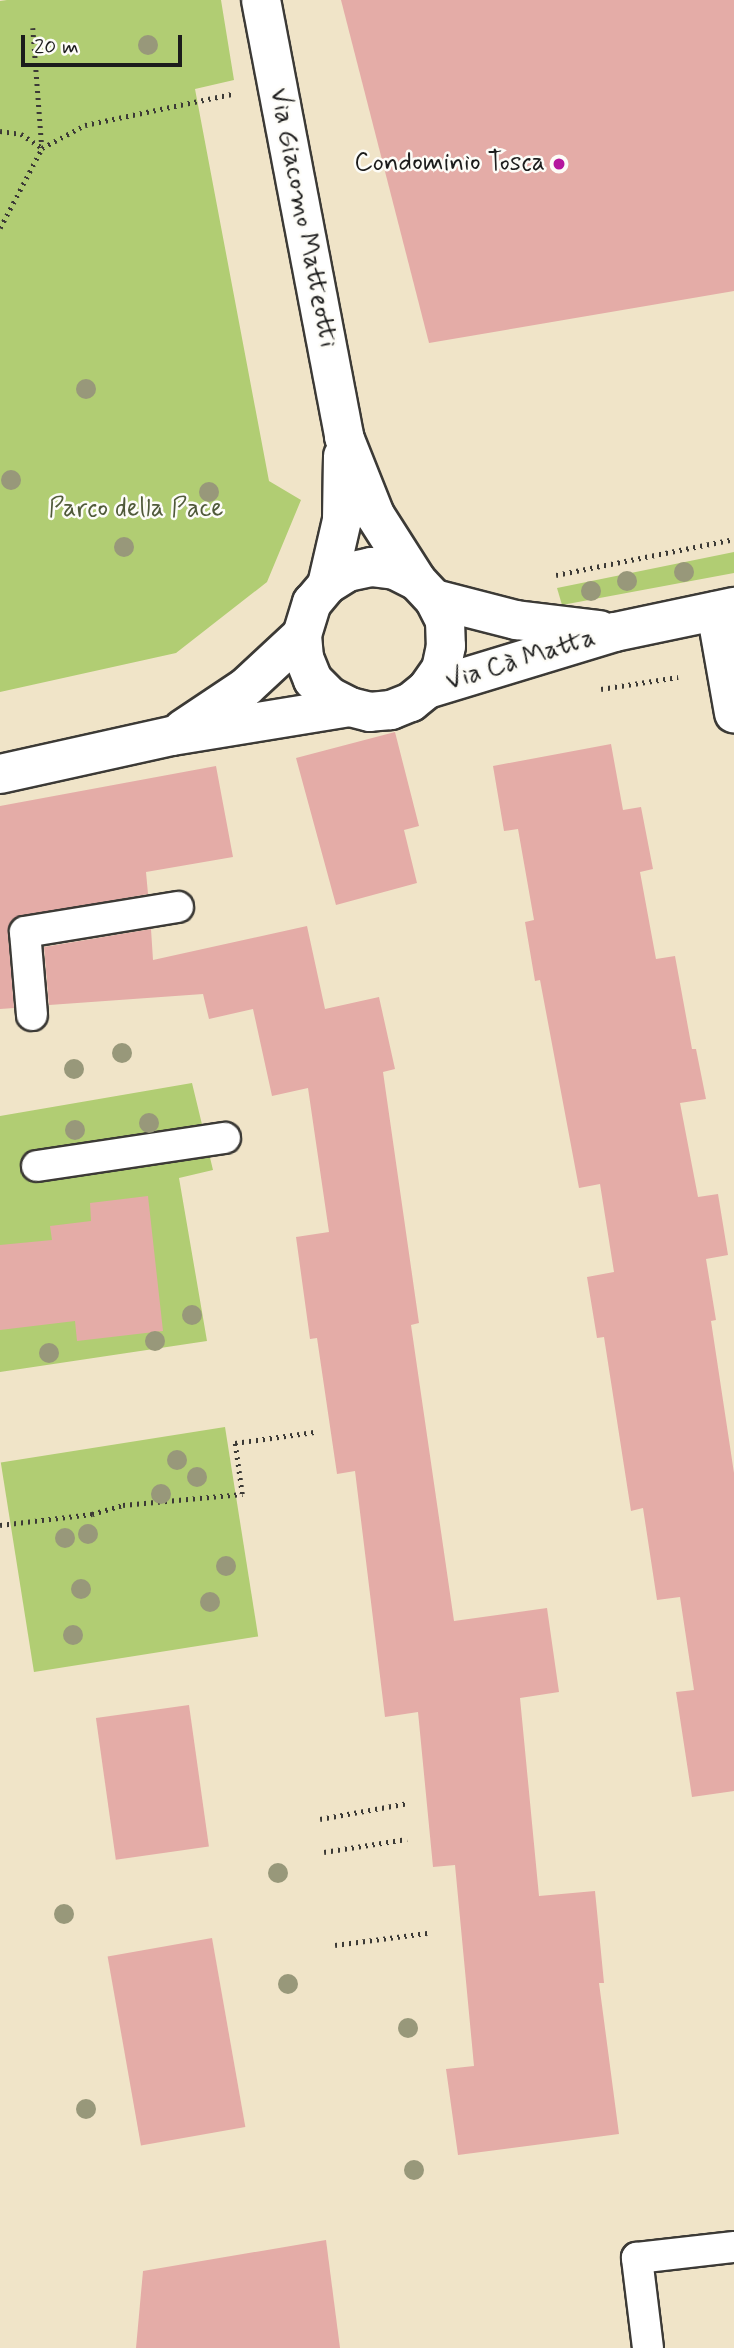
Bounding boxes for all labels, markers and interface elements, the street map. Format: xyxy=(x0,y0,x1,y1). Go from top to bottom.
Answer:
scale bar xyxy=(24,21,186,65)
text: 20 m xyxy=(34,33,79,61)
street label: Via Giacomo Matteotti xyxy=(262,86,342,350)
place label: Condominio Tosca xyxy=(354,148,545,180)
marker: Condominio Tosca xyxy=(551,156,567,172)
park label: Parco della Pace xyxy=(49,494,223,526)
street label: Via Cà Matta xyxy=(442,623,600,699)

